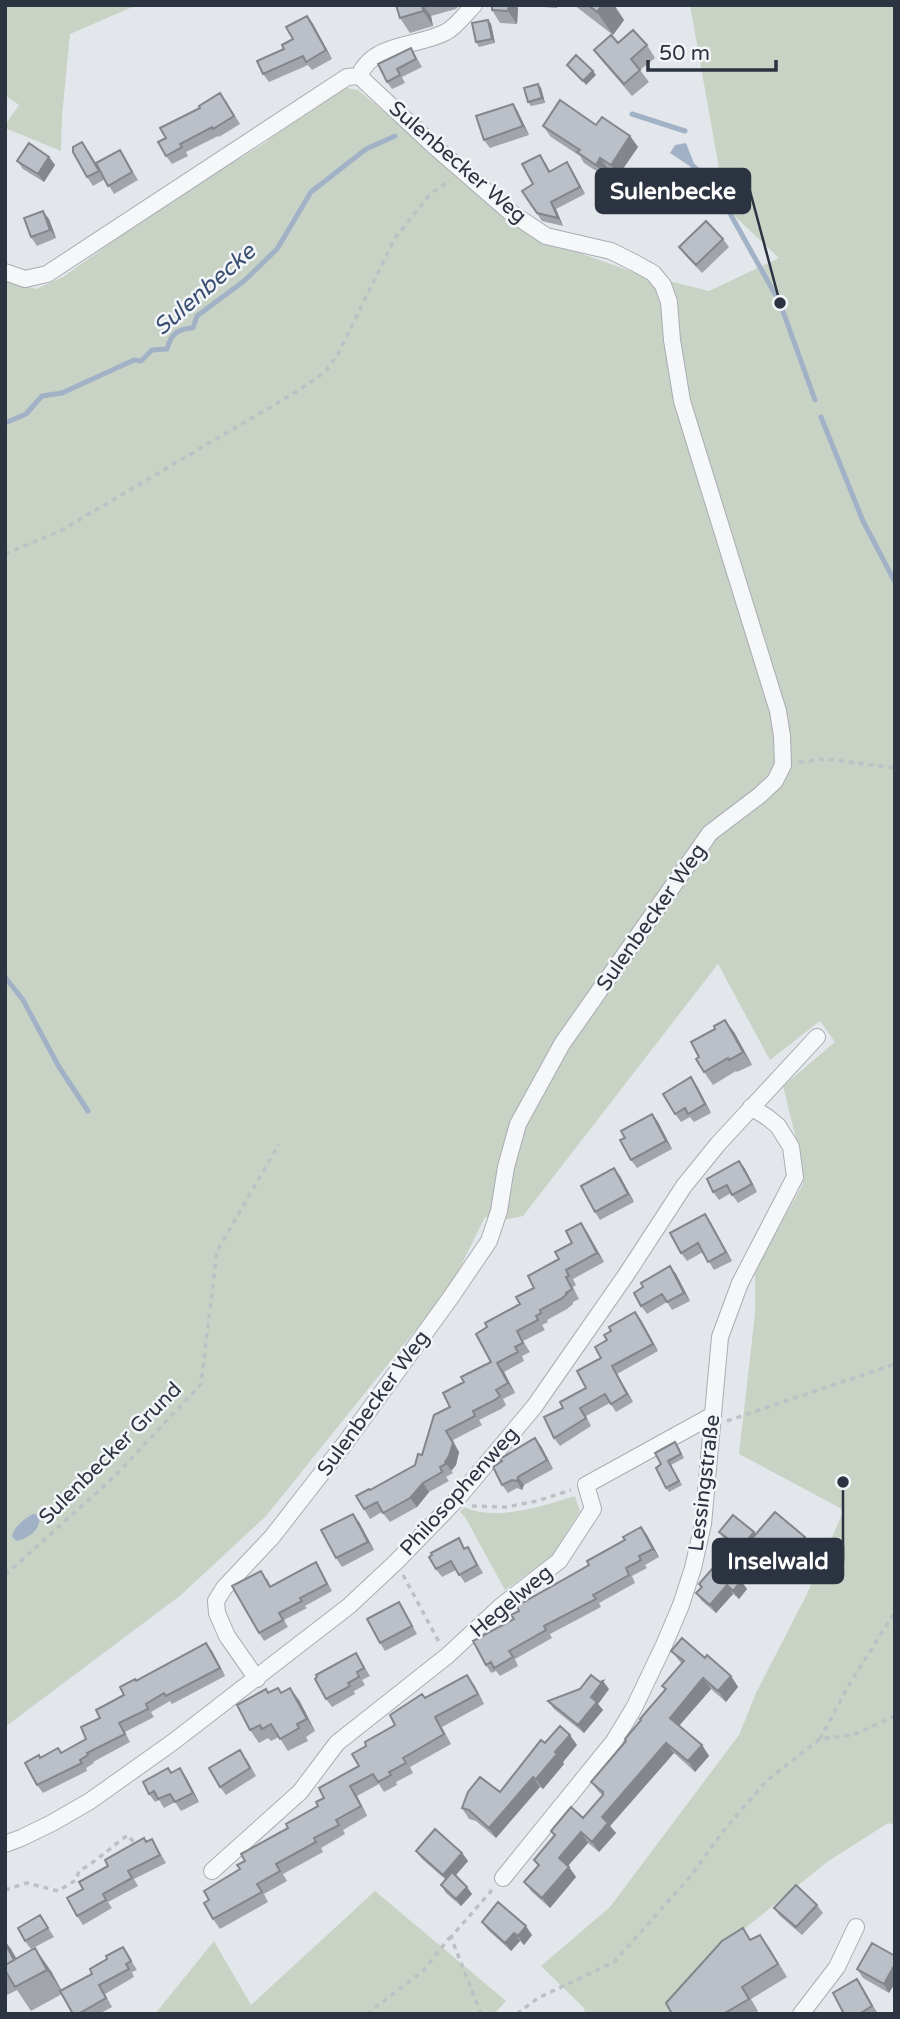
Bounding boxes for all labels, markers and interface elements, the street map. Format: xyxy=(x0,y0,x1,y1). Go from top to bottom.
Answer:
scale bar xyxy=(648,28,776,72)
text: 50 m xyxy=(659,41,710,66)
street label: Sulenbecker Weg xyxy=(384,96,531,229)
callout: Sulenbecke xyxy=(596,169,750,213)
text: Sulenbecke xyxy=(610,178,736,206)
water label: Sulenbecke xyxy=(148,237,263,342)
street label: Sulenbecker Weg xyxy=(591,839,712,996)
street label: Sulenbecker Weg xyxy=(312,1326,435,1481)
street label: Sulenbecker Grund xyxy=(34,1377,187,1530)
street label: Lessingstraße xyxy=(684,1413,725,1553)
street label: Philosophenweg xyxy=(395,1422,524,1561)
callout: Inselwald xyxy=(713,1539,843,1583)
text: Inselwald xyxy=(727,1548,829,1576)
street label: Hegelweg xyxy=(465,1560,557,1643)

